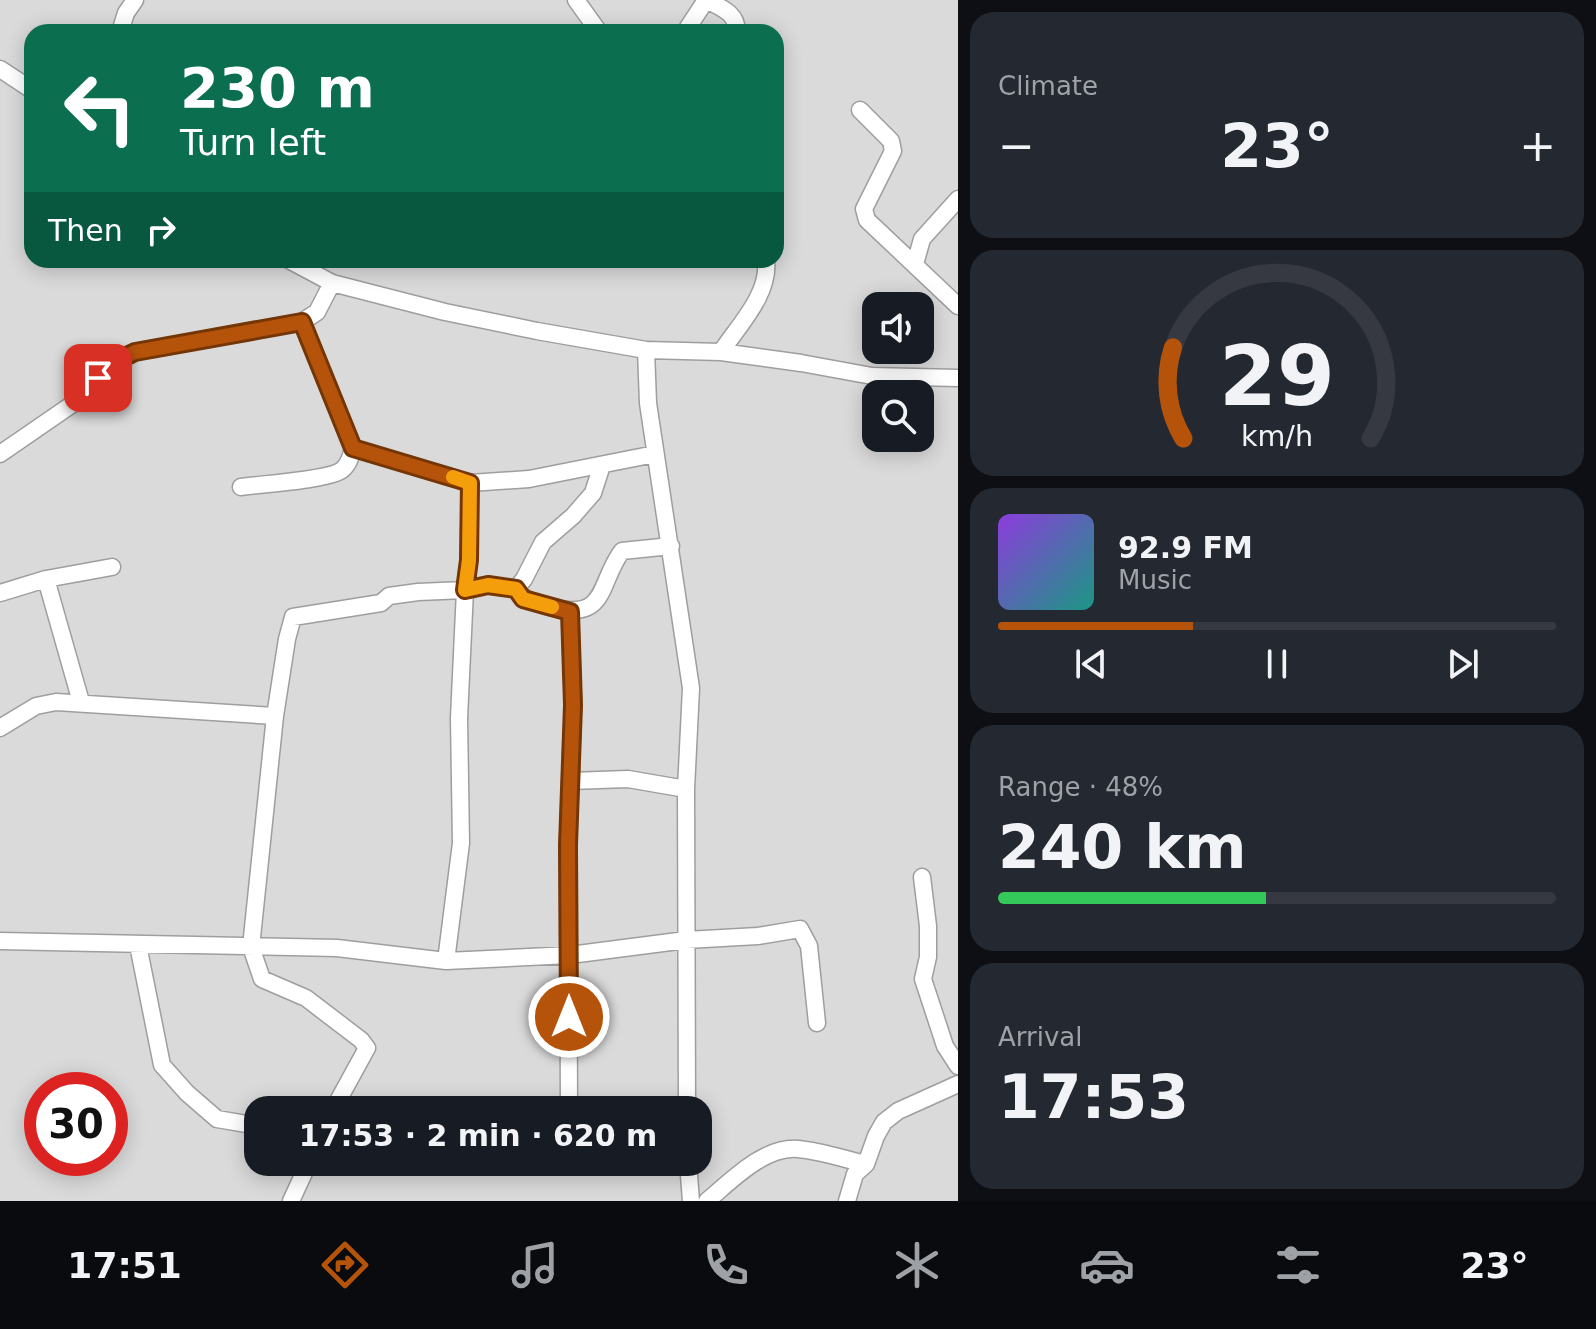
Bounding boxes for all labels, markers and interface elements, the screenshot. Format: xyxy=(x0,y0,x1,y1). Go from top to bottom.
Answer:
text: 230 m xyxy=(180,55,375,120)
icon: left xyxy=(48,56,152,160)
text: Climate xyxy=(998,71,1098,101)
text: 23° xyxy=(1220,111,1334,181)
text: − xyxy=(998,120,1035,171)
text: + xyxy=(1519,120,1556,171)
text: Turn left xyxy=(180,122,326,163)
icon: right xyxy=(139,208,183,252)
text: Then xyxy=(48,213,123,248)
map controls xyxy=(862,292,934,452)
button: sound xyxy=(862,292,934,364)
text: 29 xyxy=(1219,327,1335,424)
pin xyxy=(64,344,132,412)
icon: arrive xyxy=(76,356,120,400)
button: search xyxy=(862,380,934,452)
text: km/h xyxy=(1241,419,1313,453)
text: 92.9 FM xyxy=(1118,530,1253,565)
text: Music xyxy=(1118,565,1192,595)
icon: previous xyxy=(1069,642,1113,686)
icon: pause xyxy=(1255,642,1299,686)
icon: next xyxy=(1441,642,1485,686)
text: Range · 48% xyxy=(998,772,1163,802)
text: 240 km xyxy=(998,812,1247,882)
position arrow xyxy=(527,975,611,1059)
text: Arrival xyxy=(998,1022,1082,1052)
text: 17:53 xyxy=(998,1062,1189,1132)
speed limit sign: 30 xyxy=(24,1072,128,1176)
text: 17:53 · 2 min · 620 m xyxy=(299,1118,657,1153)
icon: directions xyxy=(317,1237,373,1293)
icon: music xyxy=(507,1237,563,1293)
icon: phone xyxy=(698,1237,754,1293)
icon: climate xyxy=(889,1237,945,1293)
icon: car xyxy=(1079,1237,1135,1293)
icon: filters xyxy=(1270,1237,1326,1293)
text: 17:51 xyxy=(67,1245,182,1286)
text: 23° xyxy=(1461,1245,1529,1286)

